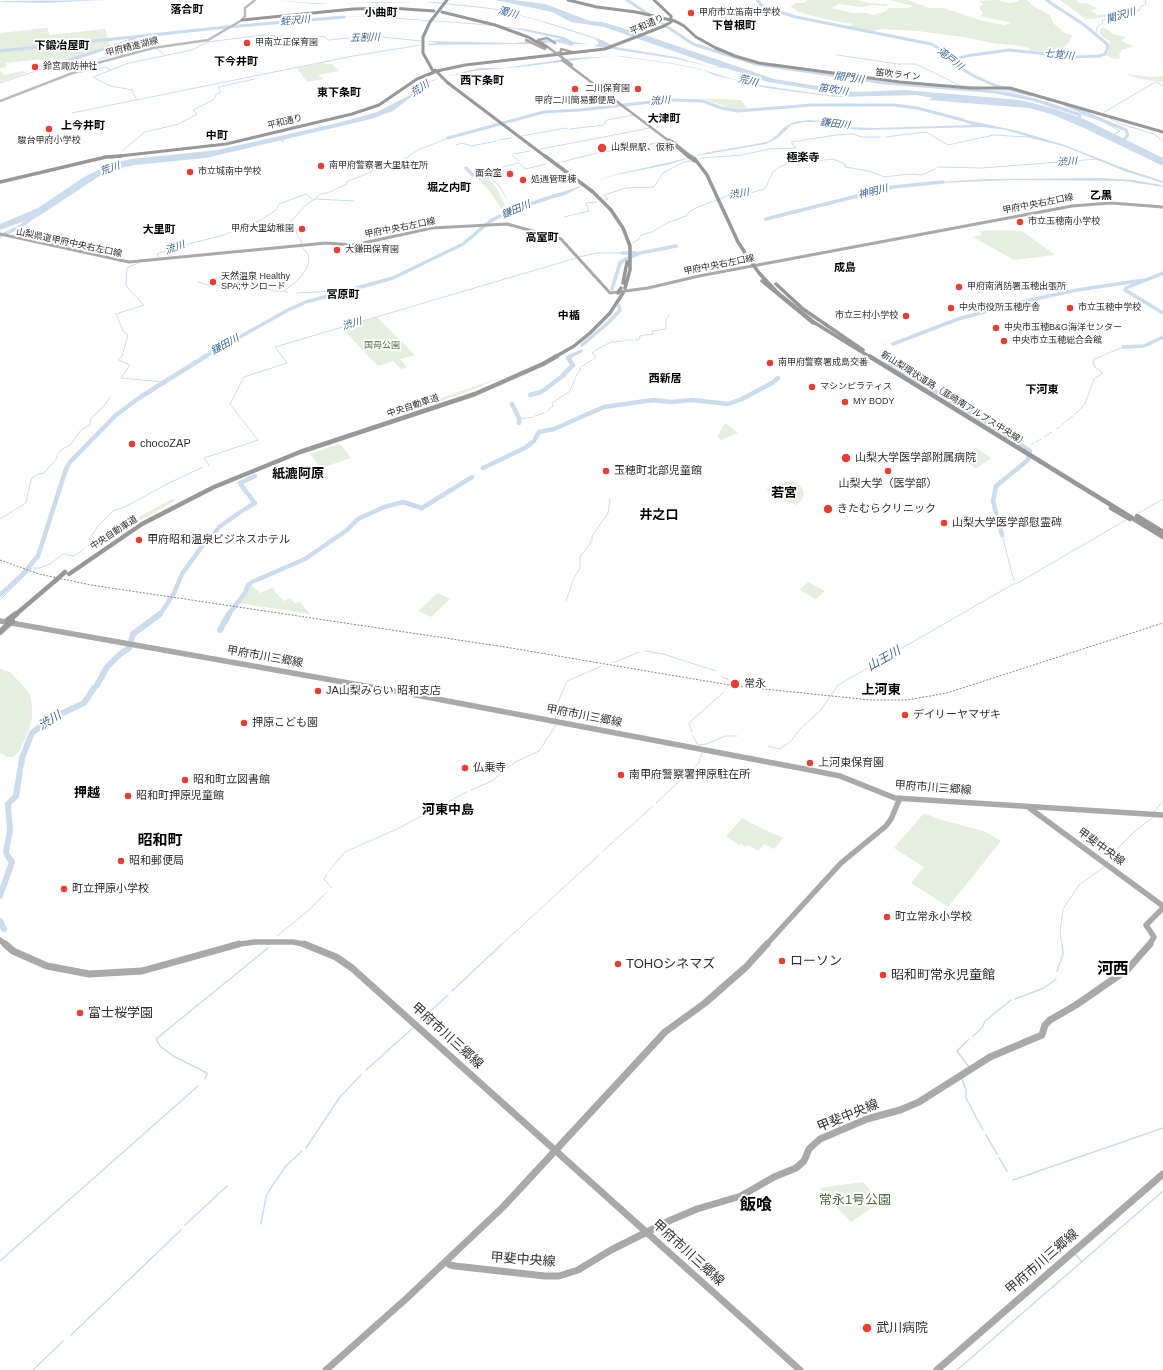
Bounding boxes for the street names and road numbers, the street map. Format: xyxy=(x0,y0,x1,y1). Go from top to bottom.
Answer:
street label: 平和通り xyxy=(628,13,666,37)
street label: 甲府精進湖線 xyxy=(104,35,160,59)
street label: 笛吹ライン xyxy=(875,67,921,83)
street label: 平和通り xyxy=(266,112,304,132)
street label: 甲府中央右左口線 xyxy=(1002,192,1074,216)
street label: 甲府中央右左口線 xyxy=(364,216,436,240)
street label: 山梨県道甲府中央右左口線 xyxy=(15,226,123,260)
street label: 甲府中央右左口線 xyxy=(683,253,755,277)
street label: 新山梨環状道路（韮崎南アルプス中央線） xyxy=(879,349,1029,449)
street label: 中央自動車道 xyxy=(386,393,440,419)
street label: 中央自動車道 xyxy=(88,514,140,552)
street label: 甲府市川三郷線 xyxy=(226,644,304,670)
street label: 甲府市川三郷線 xyxy=(545,702,623,730)
street label: 甲府市川三郷線 xyxy=(894,779,972,797)
street label: 甲斐中央線 xyxy=(1075,825,1127,869)
street label: 甲府市川三郷線 xyxy=(408,1000,486,1072)
street label: 甲斐中央線 xyxy=(815,1097,881,1135)
street label: 甲府市川三郷線 xyxy=(649,1217,727,1289)
street label: 甲府市川三郷線 xyxy=(1003,1226,1081,1298)
street label: 甲斐中央線 xyxy=(490,1250,556,1270)

